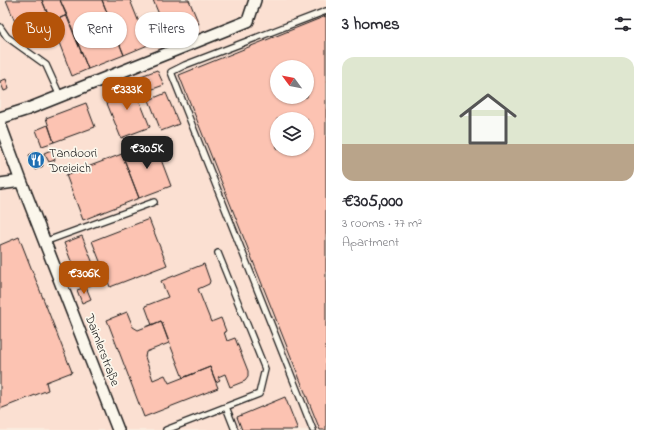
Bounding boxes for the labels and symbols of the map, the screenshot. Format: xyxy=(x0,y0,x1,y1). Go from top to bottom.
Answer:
north arrow xyxy=(270,60,314,104)
pin: €333K xyxy=(99,77,155,111)
pin: €305K xyxy=(119,136,175,170)
place label: Tandoori Dreieich xyxy=(48,144,97,178)
restaurant icon: Tandoori Dreieich xyxy=(26,150,46,170)
pin: €306K xyxy=(56,261,112,295)
street label: Daimlerstraße xyxy=(79,310,124,389)

